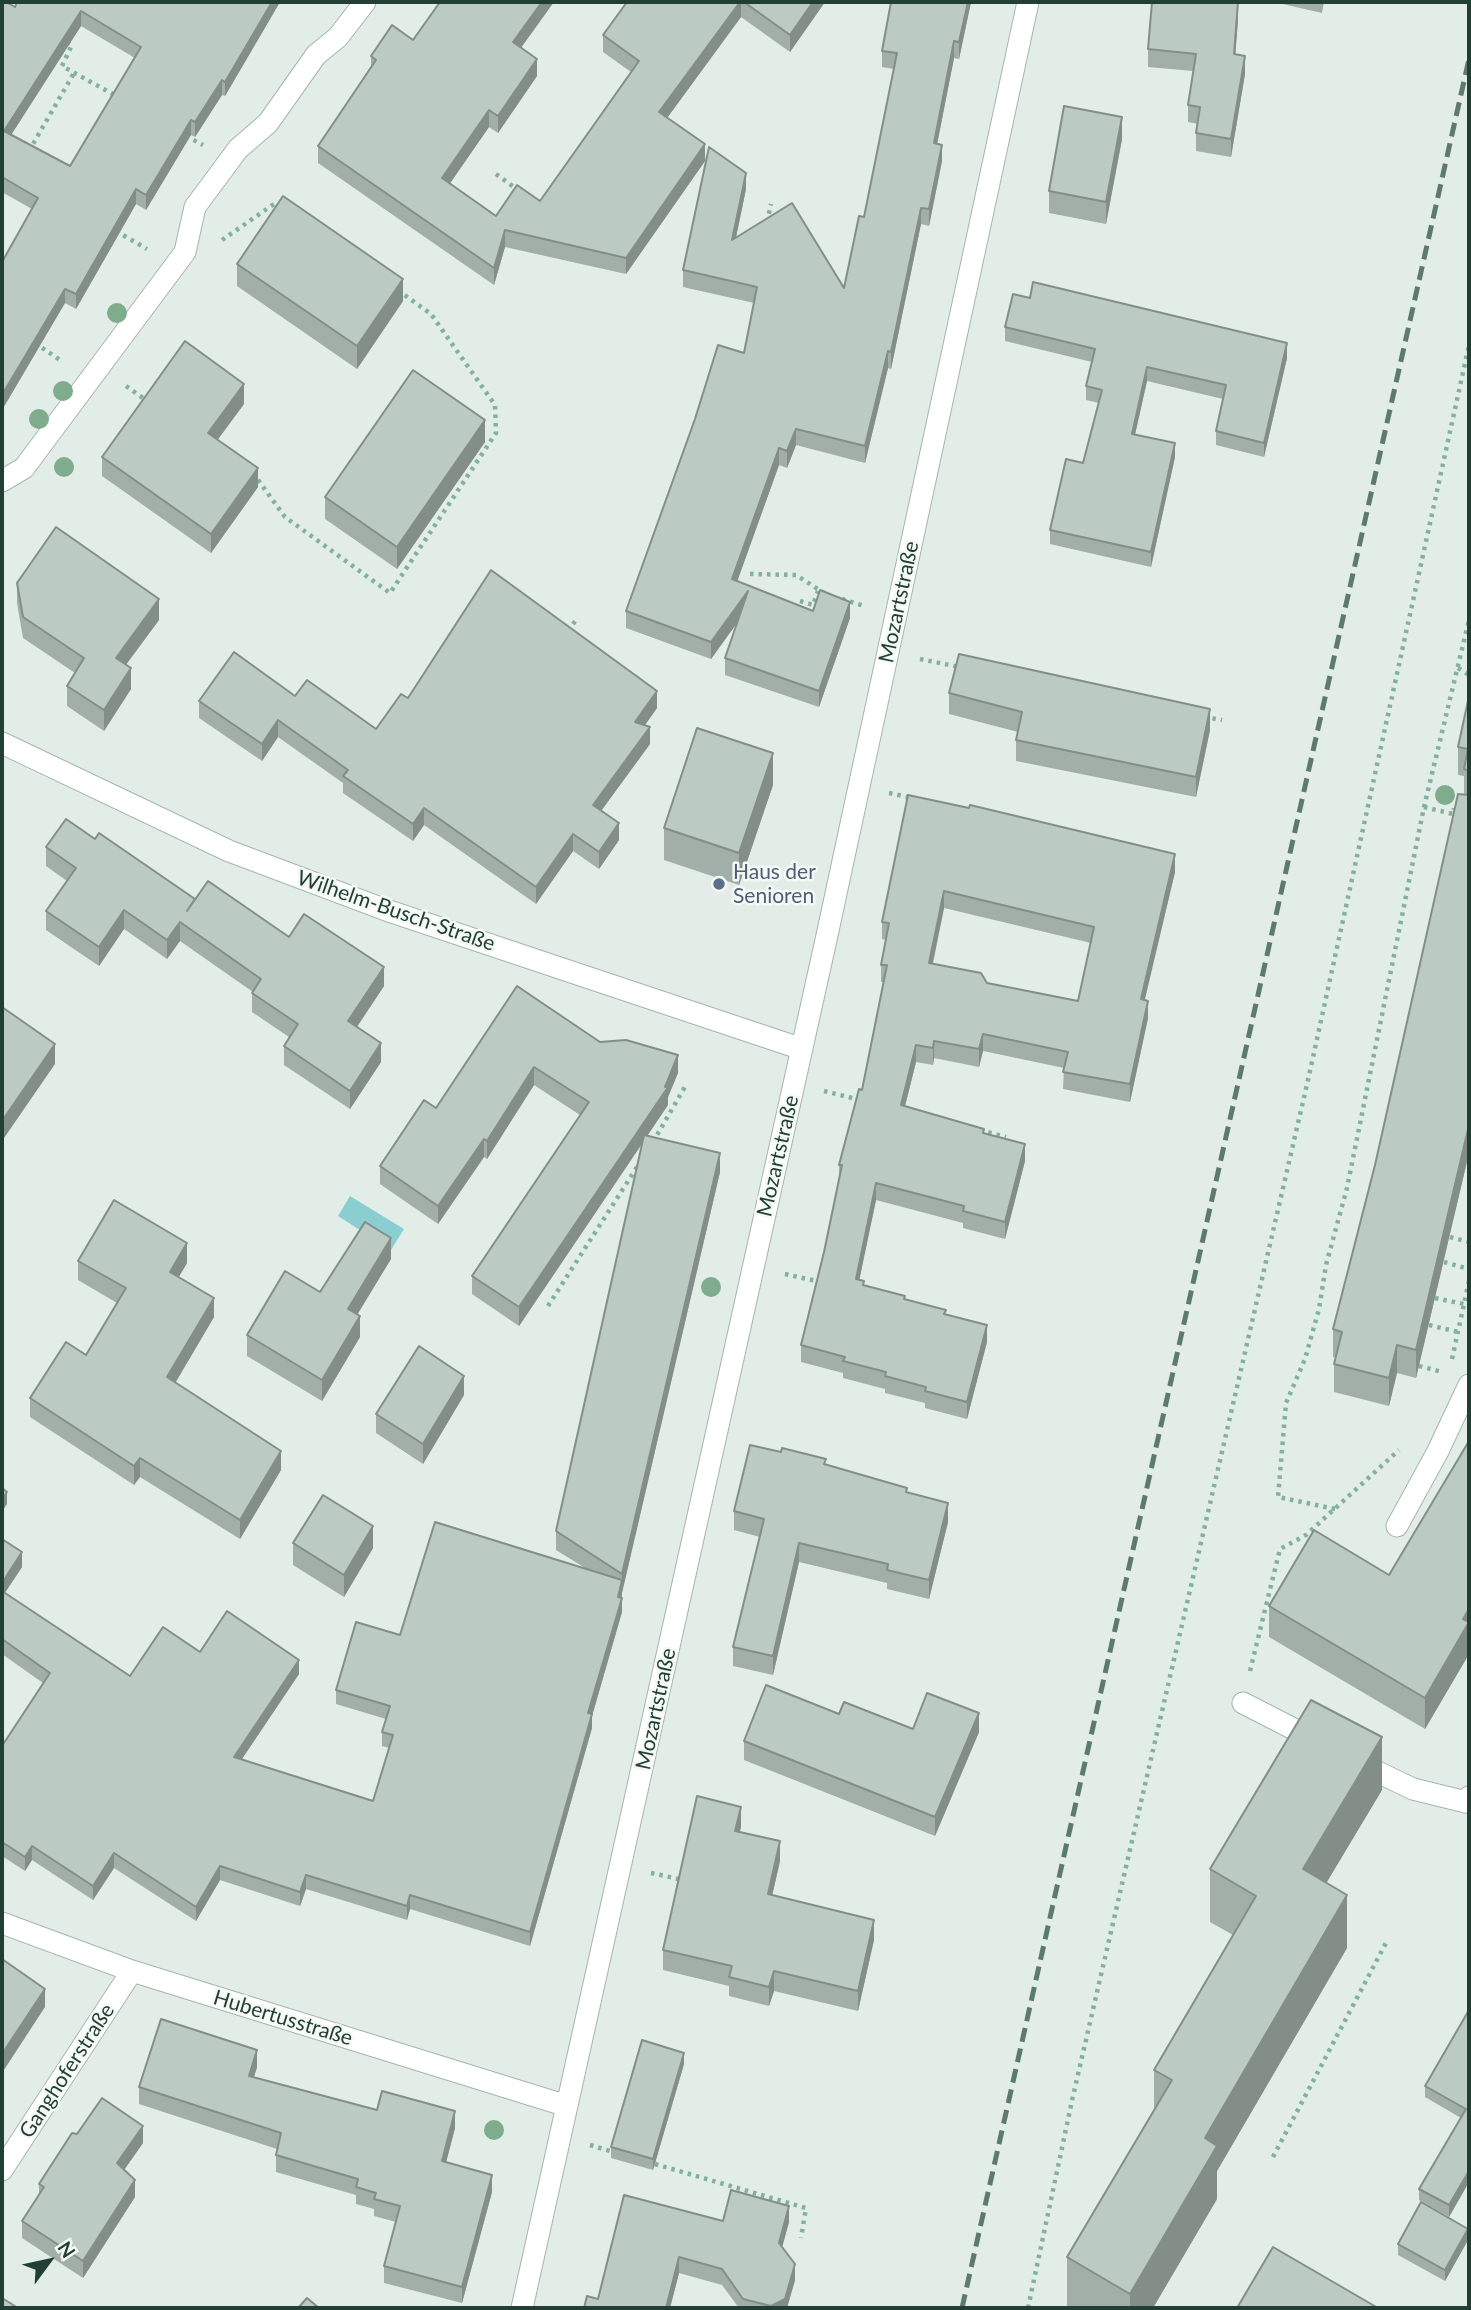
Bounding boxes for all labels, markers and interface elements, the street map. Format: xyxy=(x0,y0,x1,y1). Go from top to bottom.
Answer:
street label: Mozartstraße xyxy=(874,539,924,665)
place label: Haus der Senioren xyxy=(733,859,816,909)
street label: Wilhelm-Busch-Straße xyxy=(294,865,498,957)
marker: Haus der Senioren xyxy=(711,876,727,892)
street label: Mozartstraße xyxy=(752,1093,804,1219)
street label: Mozartstraße xyxy=(631,1646,681,1772)
street label: Hubertusstraße xyxy=(210,1985,356,2051)
street label: Ganghoferstraße xyxy=(14,1999,120,2143)
north arrow xyxy=(14,2226,84,2296)
text: N xyxy=(53,2237,81,2262)

